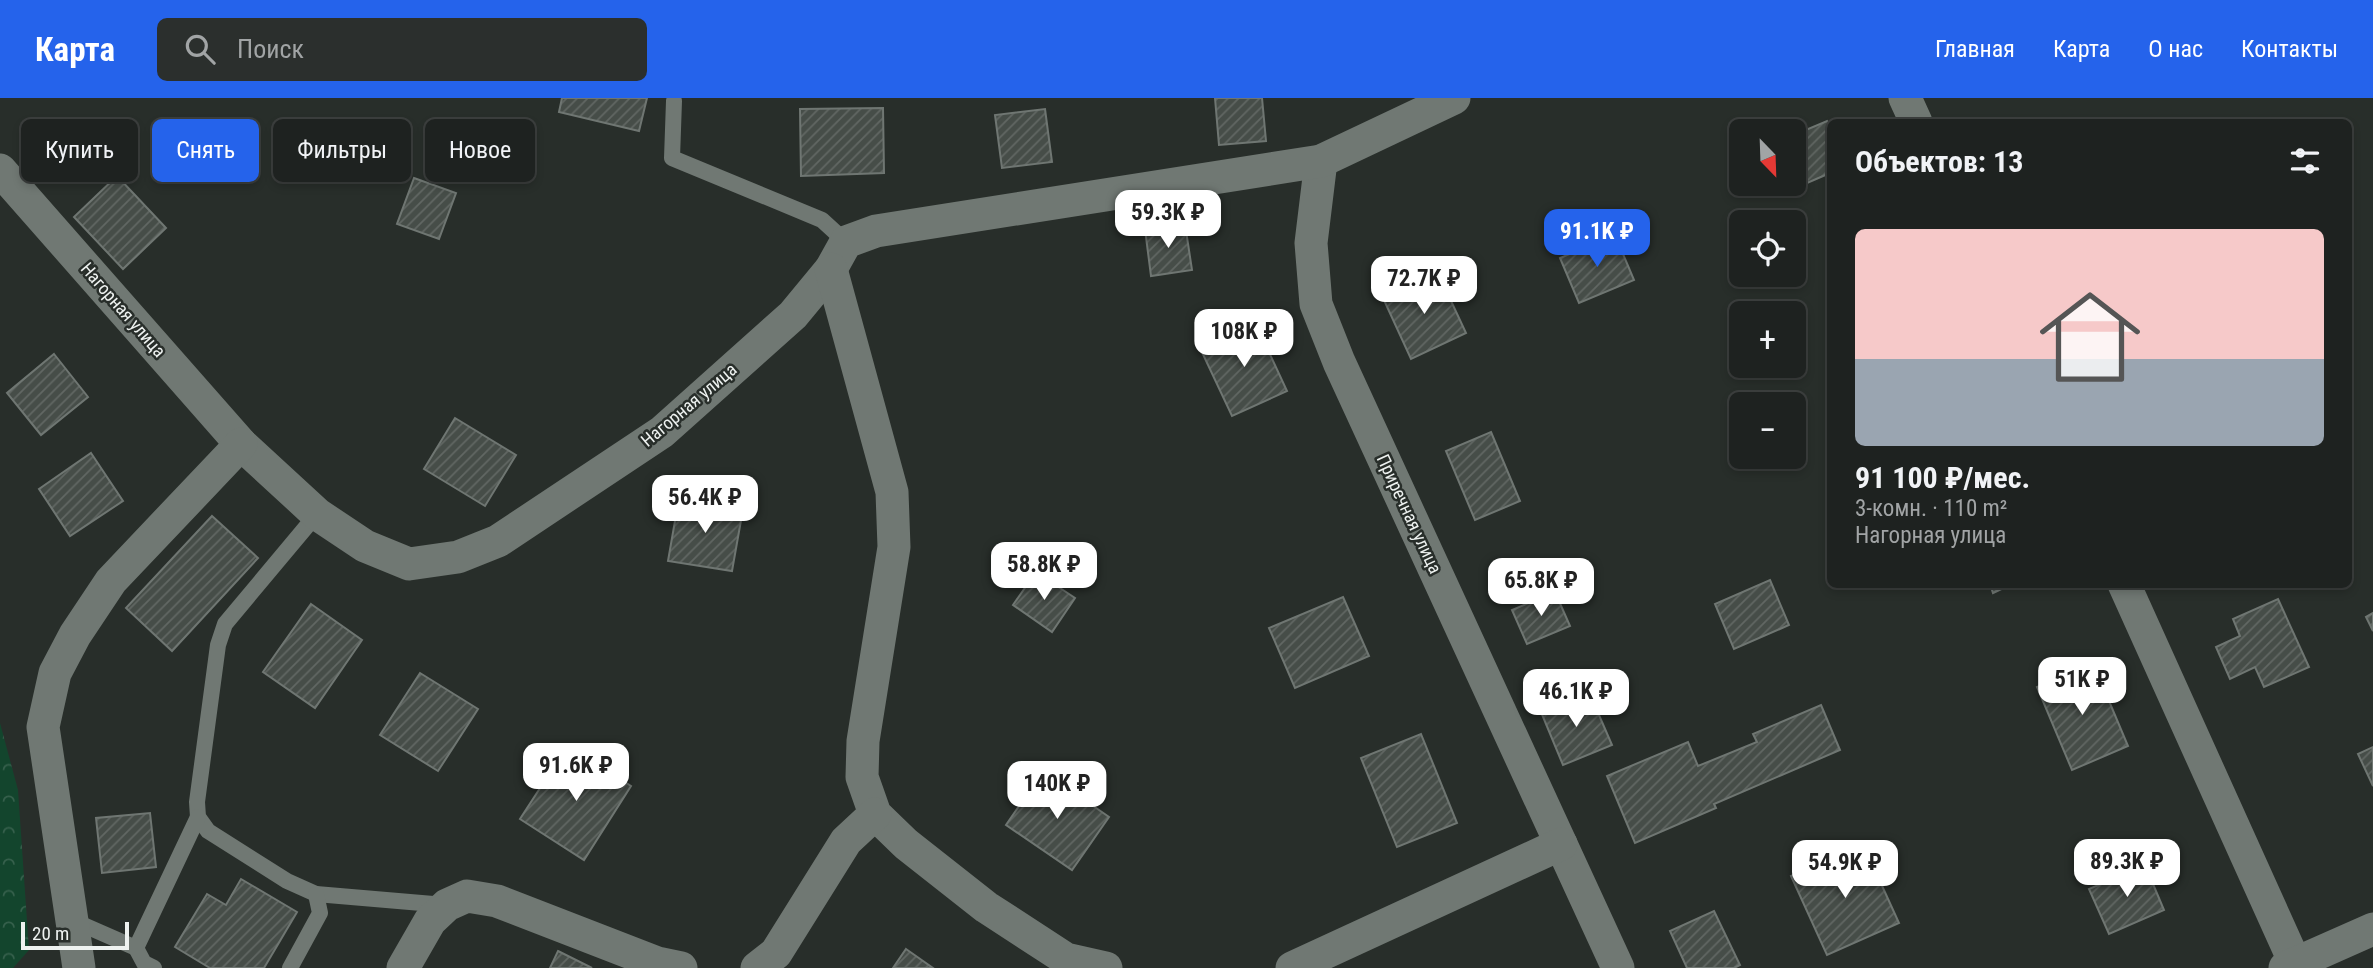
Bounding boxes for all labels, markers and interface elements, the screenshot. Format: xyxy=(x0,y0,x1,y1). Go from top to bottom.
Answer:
search box xyxy=(157,18,647,81)
text: Карта xyxy=(35,30,115,69)
icon: search xyxy=(181,30,219,68)
text: Поиск xyxy=(237,34,304,64)
text: Главная xyxy=(1935,35,2015,63)
text: Карта xyxy=(2053,35,2110,63)
text: О нас xyxy=(2148,35,2203,63)
text: Контакты xyxy=(2241,35,2338,63)
chip: Купить xyxy=(21,119,138,182)
chip: Снять xyxy=(152,119,259,182)
chip: Фильтры xyxy=(273,119,411,182)
chip: Новое xyxy=(425,119,535,182)
north arrow xyxy=(1729,119,1806,196)
map controls xyxy=(1729,119,1806,469)
icon: filters xyxy=(2286,142,2324,180)
text: Объектов: 13 xyxy=(1855,144,2023,179)
pin: 59.3K ₽ xyxy=(1103,190,1233,250)
text: 59.3K ₽ xyxy=(1131,199,1205,226)
pin: 91.1K ₽ xyxy=(1532,209,1662,269)
button: locate xyxy=(1729,210,1806,287)
text: 91.1K ₽ xyxy=(1560,218,1634,245)
pin: 72.7K ₽ xyxy=(1359,256,1489,316)
street label: Нагорная улица xyxy=(77,258,170,361)
text: 72.7K ₽ xyxy=(1387,265,1461,292)
icon: home xyxy=(2027,274,2153,400)
button: + xyxy=(1729,301,1806,378)
pin: 108K ₽ xyxy=(1187,310,1301,369)
text: 108K ₽ xyxy=(1210,318,1278,345)
street label: Нагорная улица xyxy=(637,359,741,451)
button: − xyxy=(1729,392,1806,469)
street label: Приречная улица xyxy=(1373,451,1446,577)
text: 91 100 ₽/мес. xyxy=(1855,460,2030,495)
pin: 56.4K ₽ xyxy=(640,476,770,535)
text: 56.4K ₽ xyxy=(668,484,742,511)
text: 3-комн. · 110 m² xyxy=(1855,495,2007,522)
text: Нагорная улица xyxy=(1855,522,2006,549)
pin: 58.8K ₽ xyxy=(979,542,1109,602)
text: 58.8K ₽ xyxy=(1007,551,1081,578)
pin: 65.8K ₽ xyxy=(1476,559,1606,618)
text: 65.8K ₽ xyxy=(1504,567,1578,594)
pin: 51K ₽ xyxy=(2033,658,2131,717)
text: 51K ₽ xyxy=(2054,666,2110,693)
pin: 46.1K ₽ xyxy=(1511,670,1641,729)
text: 46.1K ₽ xyxy=(1539,678,1613,705)
pin: 91.6K ₽ xyxy=(511,744,641,803)
text: 91.6K ₽ xyxy=(539,752,613,779)
pin: 140K ₽ xyxy=(1000,762,1114,821)
text: 140K ₽ xyxy=(1023,770,1091,797)
pin: 54.9K ₽ xyxy=(1780,840,1910,900)
pin: 89.3K ₽ xyxy=(2062,840,2192,899)
text: 89.3K ₽ xyxy=(2090,848,2164,875)
text: 54.9K ₽ xyxy=(1808,849,1882,876)
scale bar xyxy=(21,919,130,951)
text: 20 m xyxy=(32,922,69,945)

